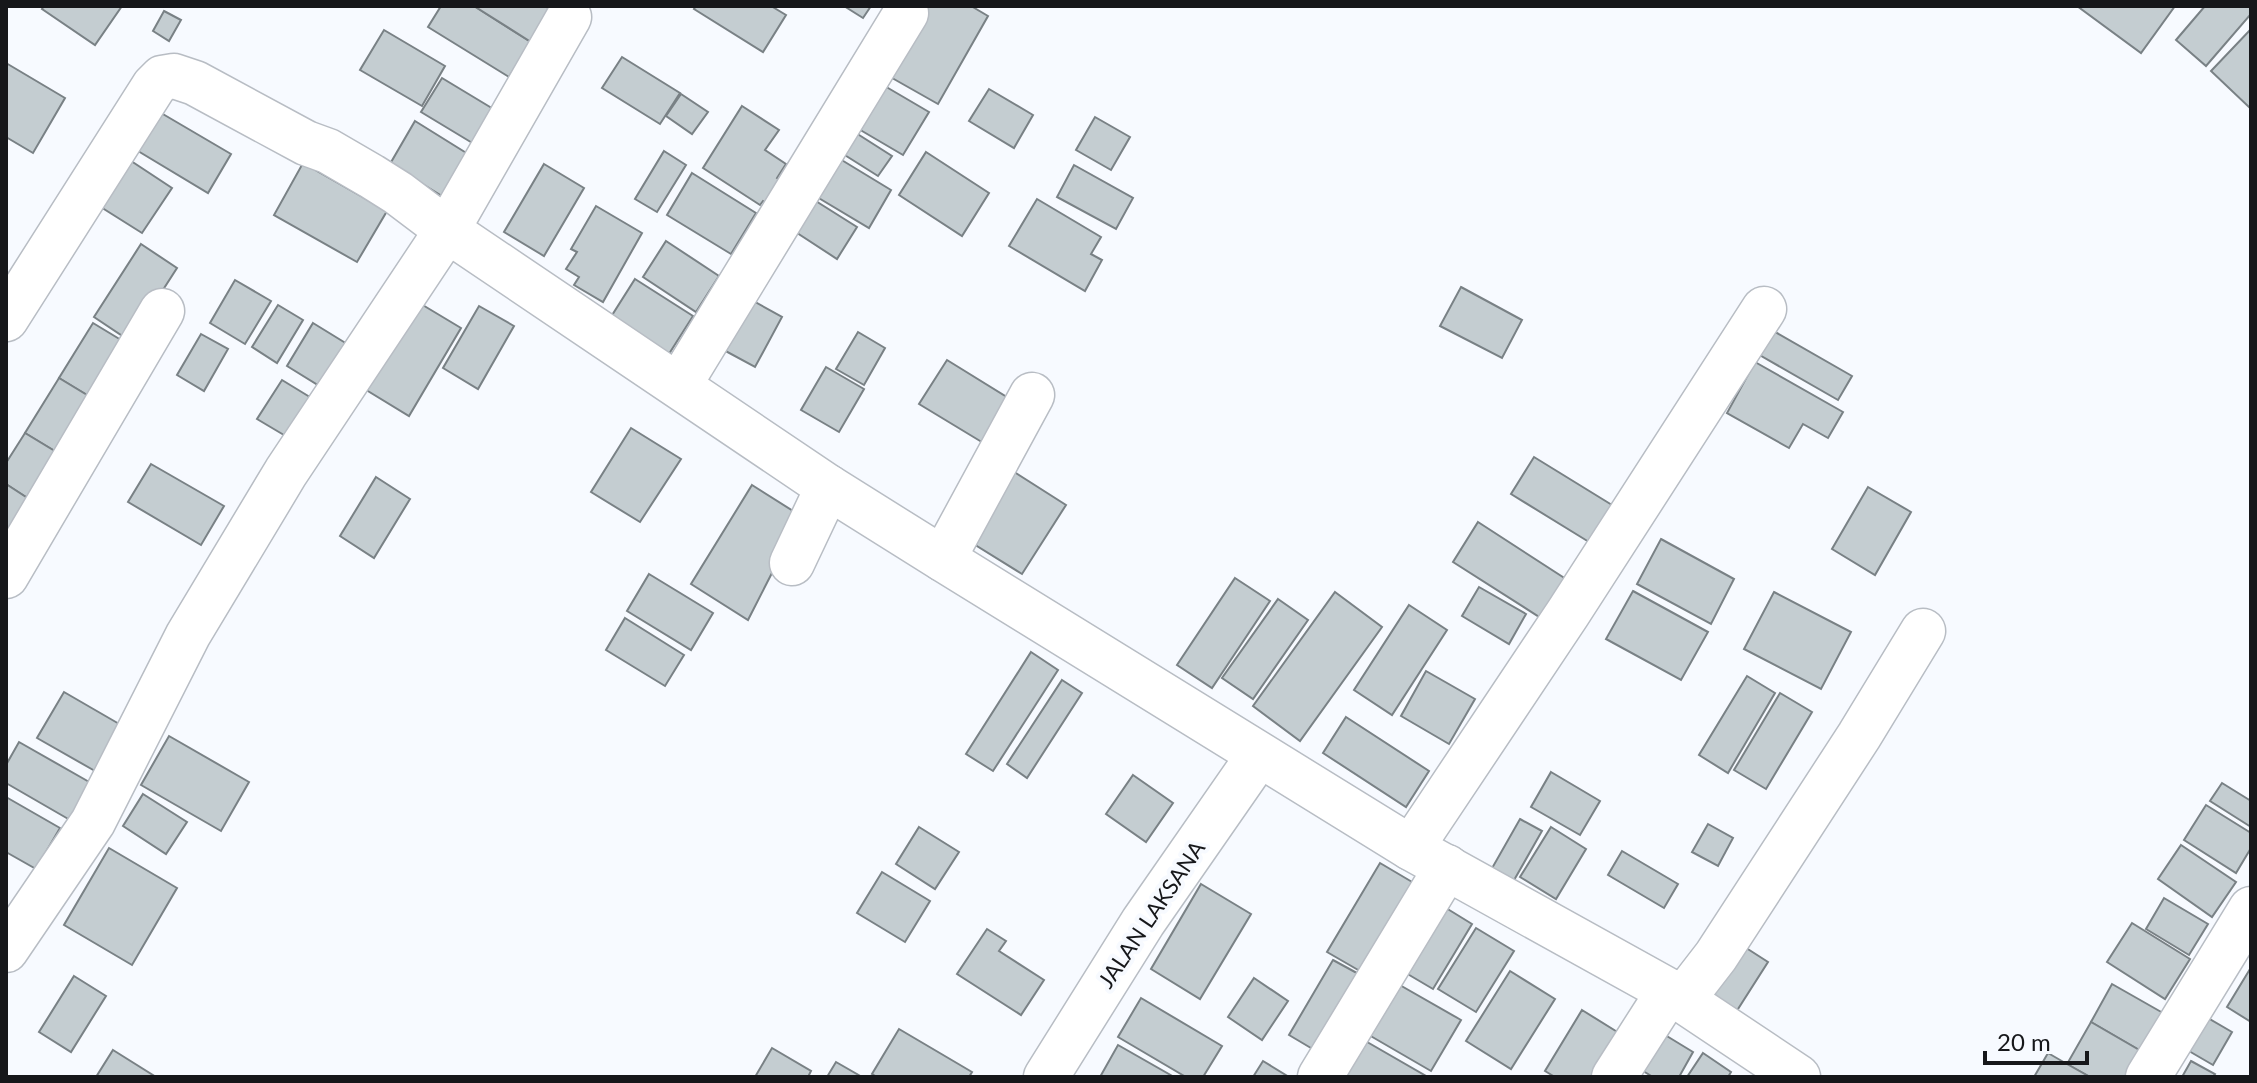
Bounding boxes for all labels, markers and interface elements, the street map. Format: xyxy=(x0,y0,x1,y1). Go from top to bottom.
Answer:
street label: JALAN LAKSANA xyxy=(1092,835,1210,993)
scale bar xyxy=(1985,1015,2087,1065)
text: 20 m xyxy=(1997,1027,2051,1056)

